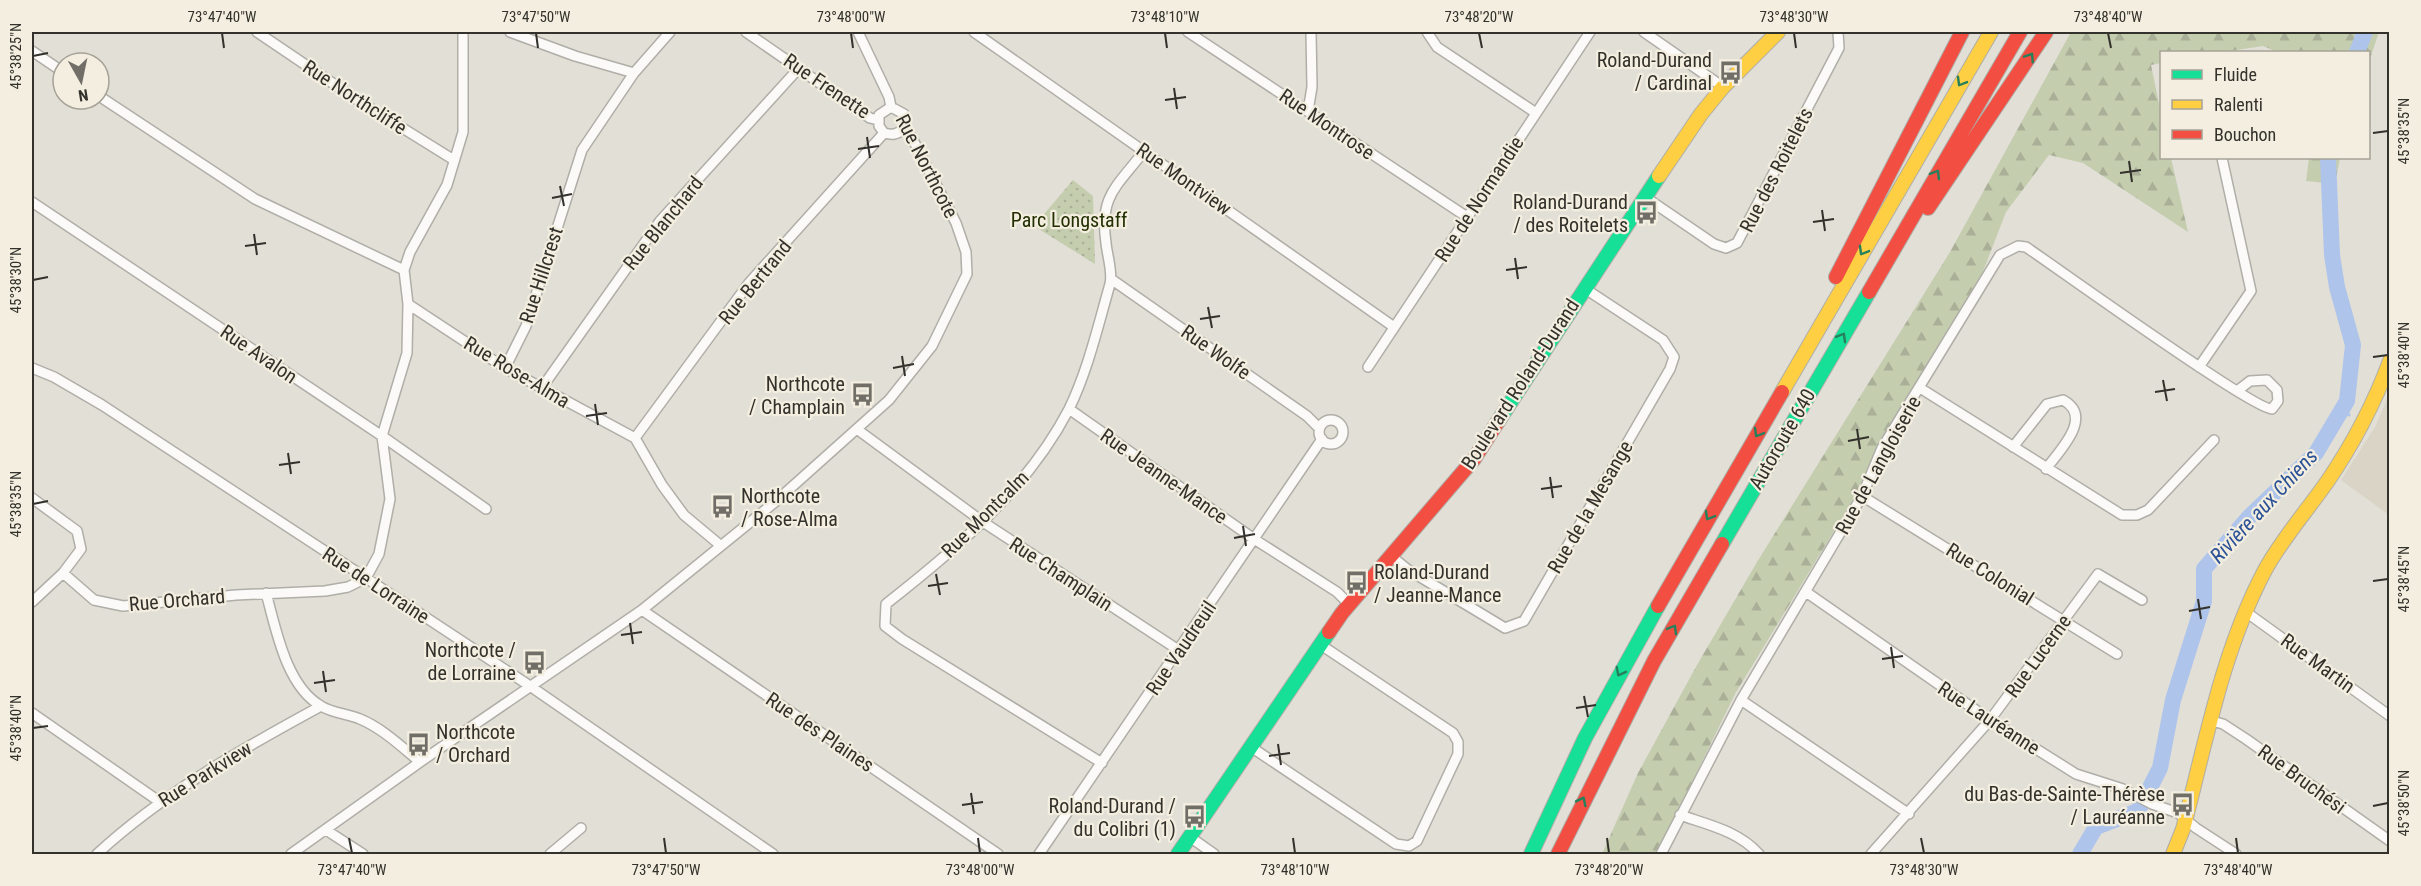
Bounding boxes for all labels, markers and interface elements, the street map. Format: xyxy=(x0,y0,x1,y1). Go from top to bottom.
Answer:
text: 73°47'40"W xyxy=(188,8,257,26)
text: 73°47'50"W xyxy=(502,8,571,26)
text: 73°48'00"W xyxy=(817,8,886,26)
text: 73°48'10"W xyxy=(1131,8,1200,26)
text: 73°48'20"W xyxy=(1445,8,1514,26)
text: 73°48'30"W xyxy=(1760,8,1829,26)
text: 73°48'40"W xyxy=(2074,8,2143,26)
text: 45°38'25"N xyxy=(7,23,25,89)
street label: Rue Frenette xyxy=(779,48,875,124)
place label: Roland-Durand / Cardinal xyxy=(1597,48,1712,95)
north arrow xyxy=(51,51,111,111)
legend xyxy=(2160,51,2370,159)
one-way arrow xyxy=(2022,53,2034,63)
street label: Rue Northcliffe xyxy=(299,55,411,139)
bus stop icon: Roland-Durand / Cardinal xyxy=(1717,59,1743,85)
text: Fluide xyxy=(2214,64,2257,85)
one-way arrow xyxy=(1957,76,1969,86)
street label: Rue Montrose xyxy=(1275,83,1379,165)
text: N xyxy=(77,85,90,105)
text: Ralenti xyxy=(2214,94,2263,115)
text: 45°38'35"N xyxy=(2395,98,2413,164)
street label: Rue des Roitelets xyxy=(1734,104,1818,236)
street label: Rue Northcote xyxy=(891,110,963,222)
text: Bouchon xyxy=(2214,124,2276,145)
street label: Rue de Normandie xyxy=(1429,132,1529,266)
street label: Rue Montview xyxy=(1132,137,1236,221)
one-way arrow xyxy=(1929,170,1941,180)
street label: Rue Blanchard xyxy=(618,171,708,275)
place label: Roland-Durand / des Roitelets xyxy=(1513,190,1628,237)
bus stop icon: Roland-Durand / des Roitelets xyxy=(1633,200,1659,226)
park label: Parc Longstaff xyxy=(1011,208,1128,232)
street label: Rue Hillcrest xyxy=(514,224,568,326)
street label: Rue Bertrand xyxy=(714,235,796,329)
one-way arrow xyxy=(1859,245,1871,255)
text: 45°38'30"N xyxy=(7,247,25,313)
street label: Boulevard Roland-Durand xyxy=(1456,294,1584,474)
street label: Rue Wolfe xyxy=(1177,319,1255,385)
street label: Rue Avalon xyxy=(216,320,302,388)
text: 45°38'40"N xyxy=(2395,322,2413,388)
street label: Rue Rose-Alma xyxy=(460,331,574,413)
one-way arrow xyxy=(1834,332,1846,343)
place label: Northcote / Champlain xyxy=(749,372,845,419)
bus stop icon: Northcote / Champlain xyxy=(850,382,876,408)
street label: Autoroute 640 xyxy=(1744,385,1820,493)
street label: Rue de Langloiserie xyxy=(1830,392,1926,538)
street label: Rue Jeanne-Mance xyxy=(1096,423,1232,529)
one-way arrow xyxy=(1753,426,1765,437)
street label: Rue de la Mesange xyxy=(1542,436,1638,578)
water label: Rivière aux Chiens xyxy=(2205,444,2323,568)
street label: Rue Montcalm xyxy=(936,465,1034,563)
text: 45°38'35"N xyxy=(7,471,25,537)
place label: Northcote / Rose-Alma xyxy=(741,484,838,531)
bus stop icon: Northcote / Rose-Alma xyxy=(710,494,736,520)
one-way arrow xyxy=(1705,510,1716,520)
street label: Rue Champlain xyxy=(1005,532,1117,616)
street label: Rue Colonial xyxy=(1942,538,2038,610)
street label: Rue de Lorraine xyxy=(318,542,434,628)
text: 45°38'45"N xyxy=(2395,546,2413,612)
place label: Roland-Durand / Jeanne-Mance xyxy=(1374,560,1501,607)
bus stop icon: Roland-Durand / Jeanne-Mance xyxy=(1343,570,1369,596)
street label: Rue Orchard xyxy=(128,584,226,616)
street label: Rue Vaudreuil xyxy=(1141,596,1221,700)
street label: Rue Lucerne xyxy=(2000,610,2076,702)
one-way arrow xyxy=(1665,624,1677,635)
street label: Rue Martin xyxy=(2276,628,2360,698)
place label: Northcote / de Lorraine xyxy=(425,638,516,685)
bus stop icon: Northcote / de Lorraine xyxy=(521,649,547,675)
one-way arrow xyxy=(1616,665,1627,676)
street label: Rue Lauréanne xyxy=(1934,676,2044,760)
street label: Rue des Plaines xyxy=(761,687,879,777)
text: 45°38'40"N xyxy=(7,695,25,761)
place label: Northcote / Orchard xyxy=(436,720,515,767)
bus stop icon: Northcote / Orchard xyxy=(405,731,431,757)
street label: Rue Parkview xyxy=(154,736,256,812)
street label: Rue Bruchési xyxy=(2253,739,2351,819)
text: 45°38'50"N xyxy=(2395,770,2413,836)
place label: du Bas-de-Sainte-Thérèse / Lauréanne xyxy=(1964,782,2165,829)
bus stop icon: du Bas-de-Sainte-Thérèse / Lauréanne xyxy=(2170,792,2196,818)
place label: Roland-Durand / du Colibri (1) xyxy=(1049,794,1176,841)
one-way arrow xyxy=(1575,797,1587,808)
bus stop icon: Roland-Durand / du Colibri (1) xyxy=(1181,804,1207,830)
text: 73°47'40"W xyxy=(318,861,387,879)
text: 73°47'50"W xyxy=(632,861,701,879)
text: 73°48'00"W xyxy=(946,861,1015,879)
text: 73°48'10"W xyxy=(1261,861,1330,879)
text: 73°48'20"W xyxy=(1575,861,1644,879)
text: 73°48'30"W xyxy=(1890,861,1959,879)
text: 73°48'40"W xyxy=(2204,861,2273,879)

